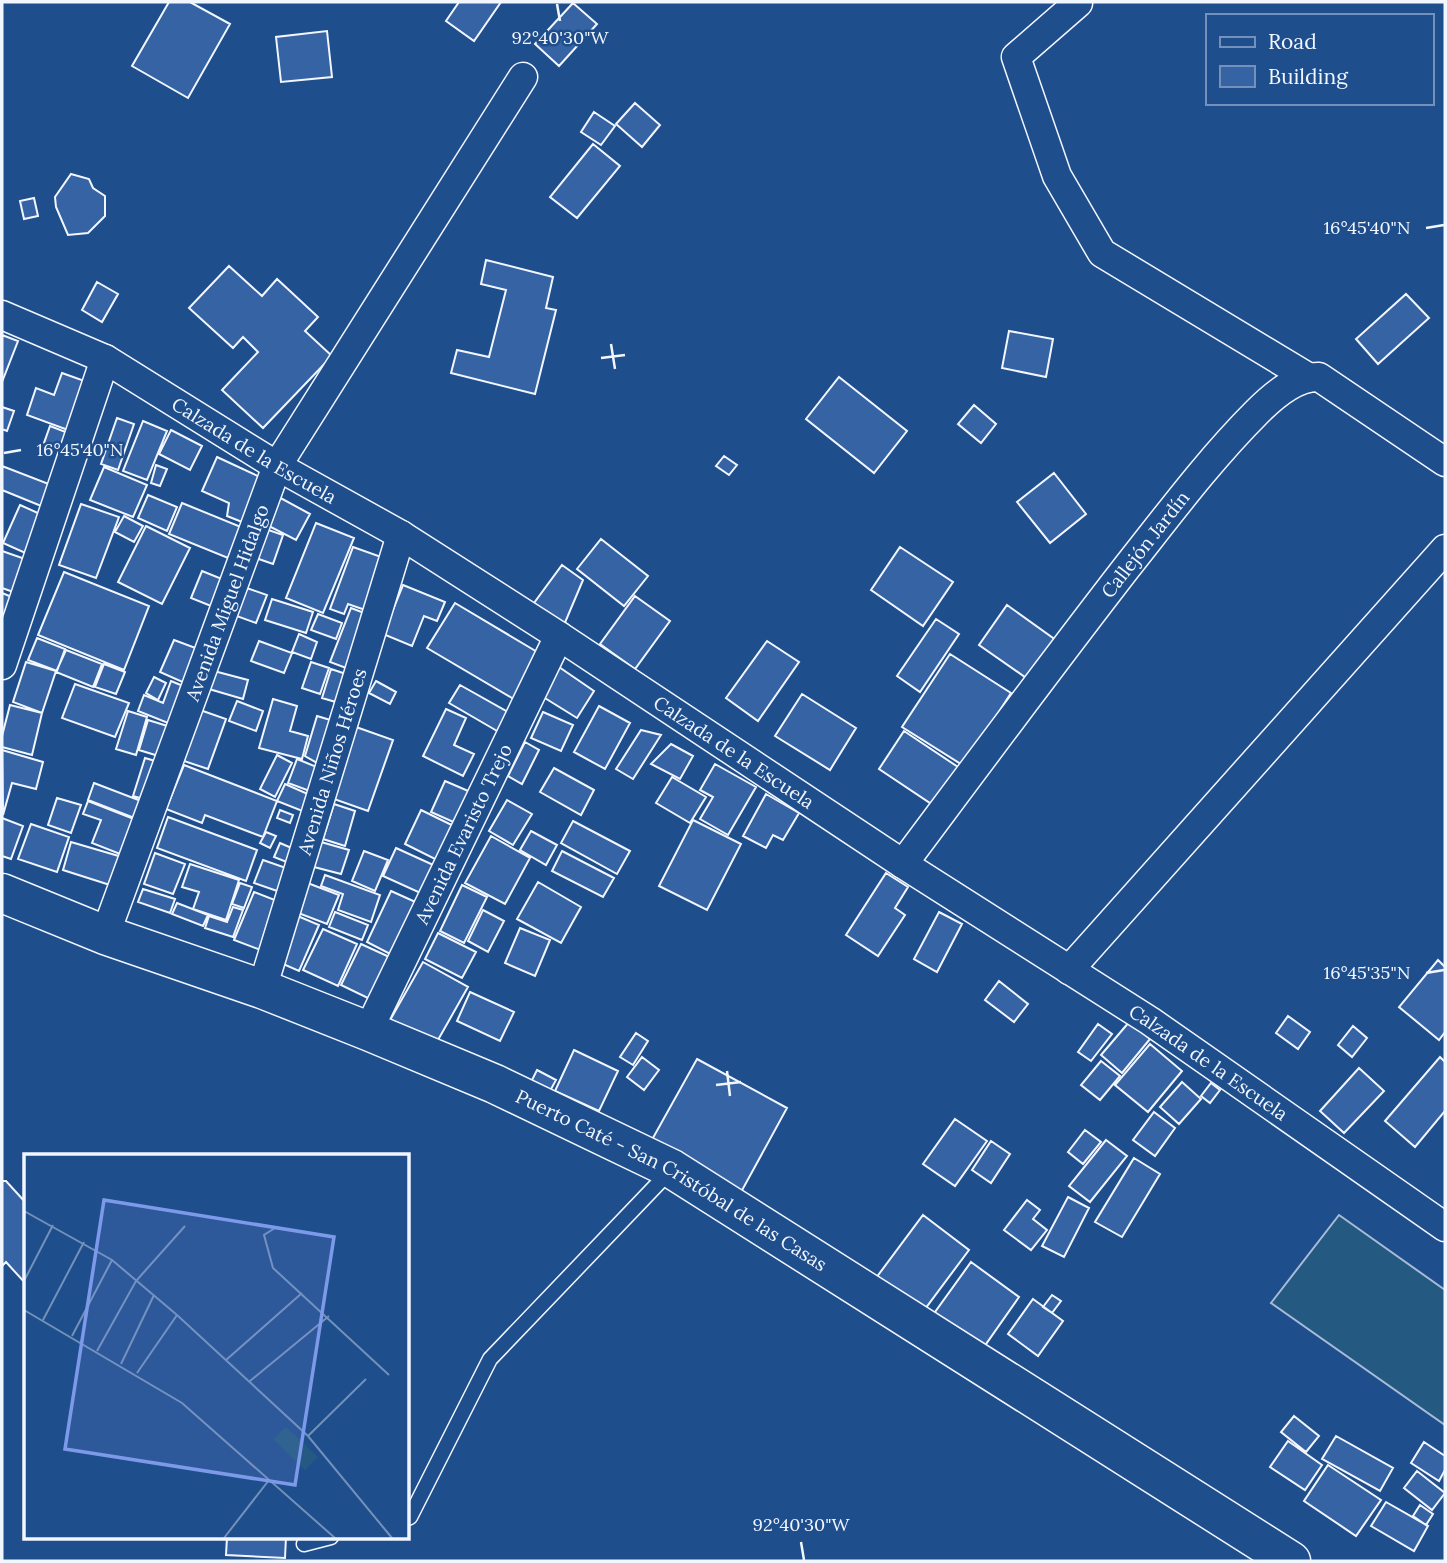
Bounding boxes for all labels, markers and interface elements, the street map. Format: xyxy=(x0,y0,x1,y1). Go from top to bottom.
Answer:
legend xyxy=(1206,14,1433,105)
text: 92°40'30"W xyxy=(512,26,609,49)
text: Road xyxy=(1268,28,1317,55)
text: Building xyxy=(1268,63,1348,90)
text: 16°45'40"N xyxy=(1323,216,1411,239)
street label: Calzada de la Escuela xyxy=(167,392,341,509)
text: 16°45'40"N xyxy=(36,438,124,461)
street label: Callejón Jardín xyxy=(1096,486,1194,603)
street label: Avenida Miguel Hidalgo xyxy=(180,501,274,705)
street label: Avenida Niños Héroes xyxy=(292,665,372,859)
street label: Calzada de la Escuela xyxy=(649,690,819,814)
street label: Avenida Evaristo Trejo xyxy=(409,740,517,929)
text: 16°45'35"N xyxy=(1324,961,1410,984)
street label: Calzada de la Escuela xyxy=(1125,999,1293,1126)
street label: Puerto Caté - San Cristóbal de las Casas xyxy=(512,1084,832,1276)
inset map xyxy=(24,1154,410,1538)
text: 92°40'30"W xyxy=(753,1513,850,1536)

